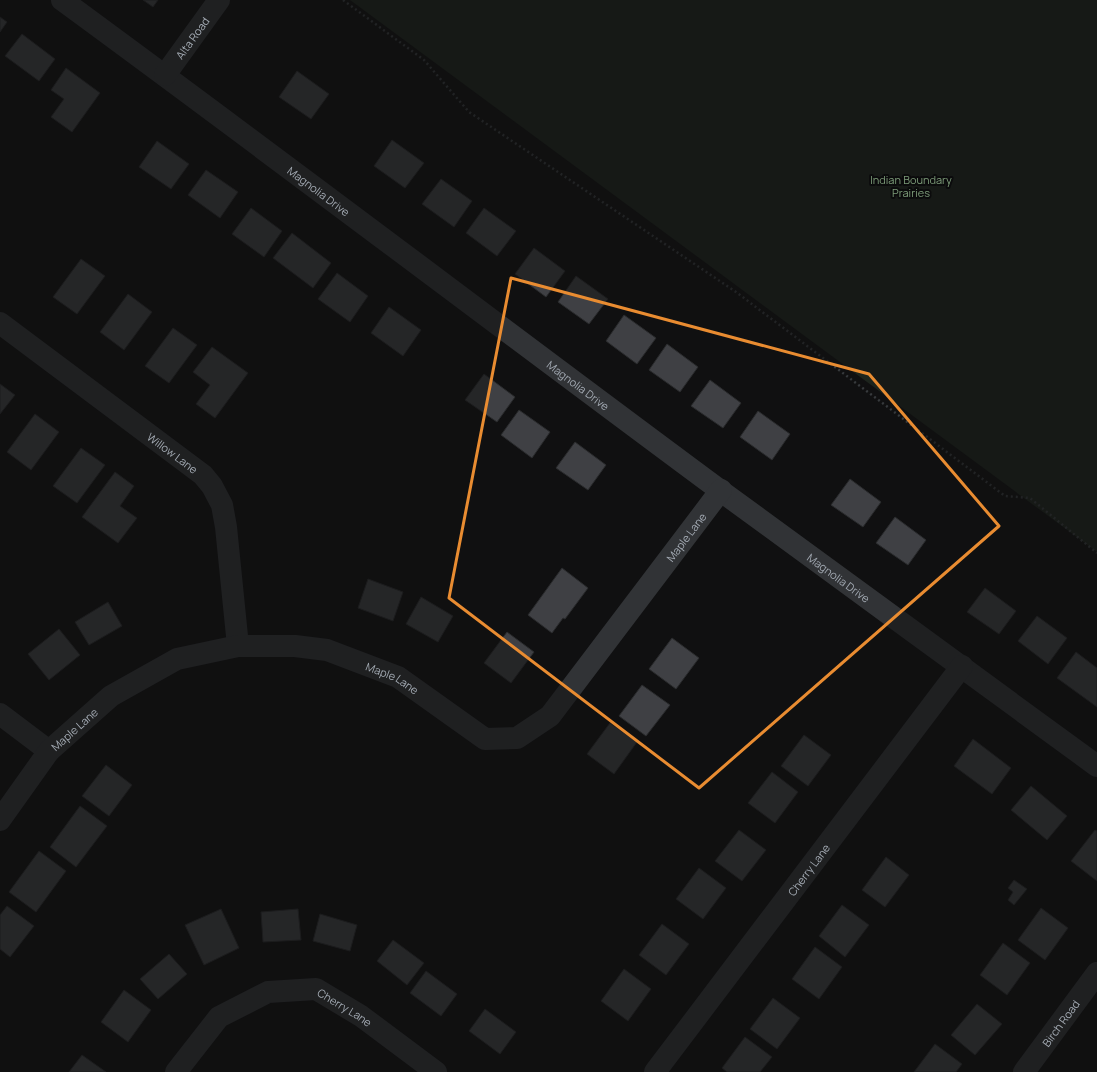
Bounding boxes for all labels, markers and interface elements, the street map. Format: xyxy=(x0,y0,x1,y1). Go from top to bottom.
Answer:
street label: Alta Road xyxy=(172,14,212,62)
street label: Magnolia Drive xyxy=(285,162,354,219)
park label: Indian Boundary Prairies xyxy=(870,172,952,200)
street label: Magnolia Drive xyxy=(544,357,613,413)
street label: Willow Lane xyxy=(145,429,202,477)
street label: Maple Lane xyxy=(662,509,709,564)
street label: Magnolia Drive xyxy=(805,549,874,606)
street label: Maple Lane xyxy=(364,658,422,697)
street label: Maple Lane xyxy=(47,704,101,754)
street label: Cherry Lane xyxy=(784,840,833,898)
street label: Cherry Lane xyxy=(315,984,376,1030)
street label: Birch Road xyxy=(1038,997,1082,1049)

